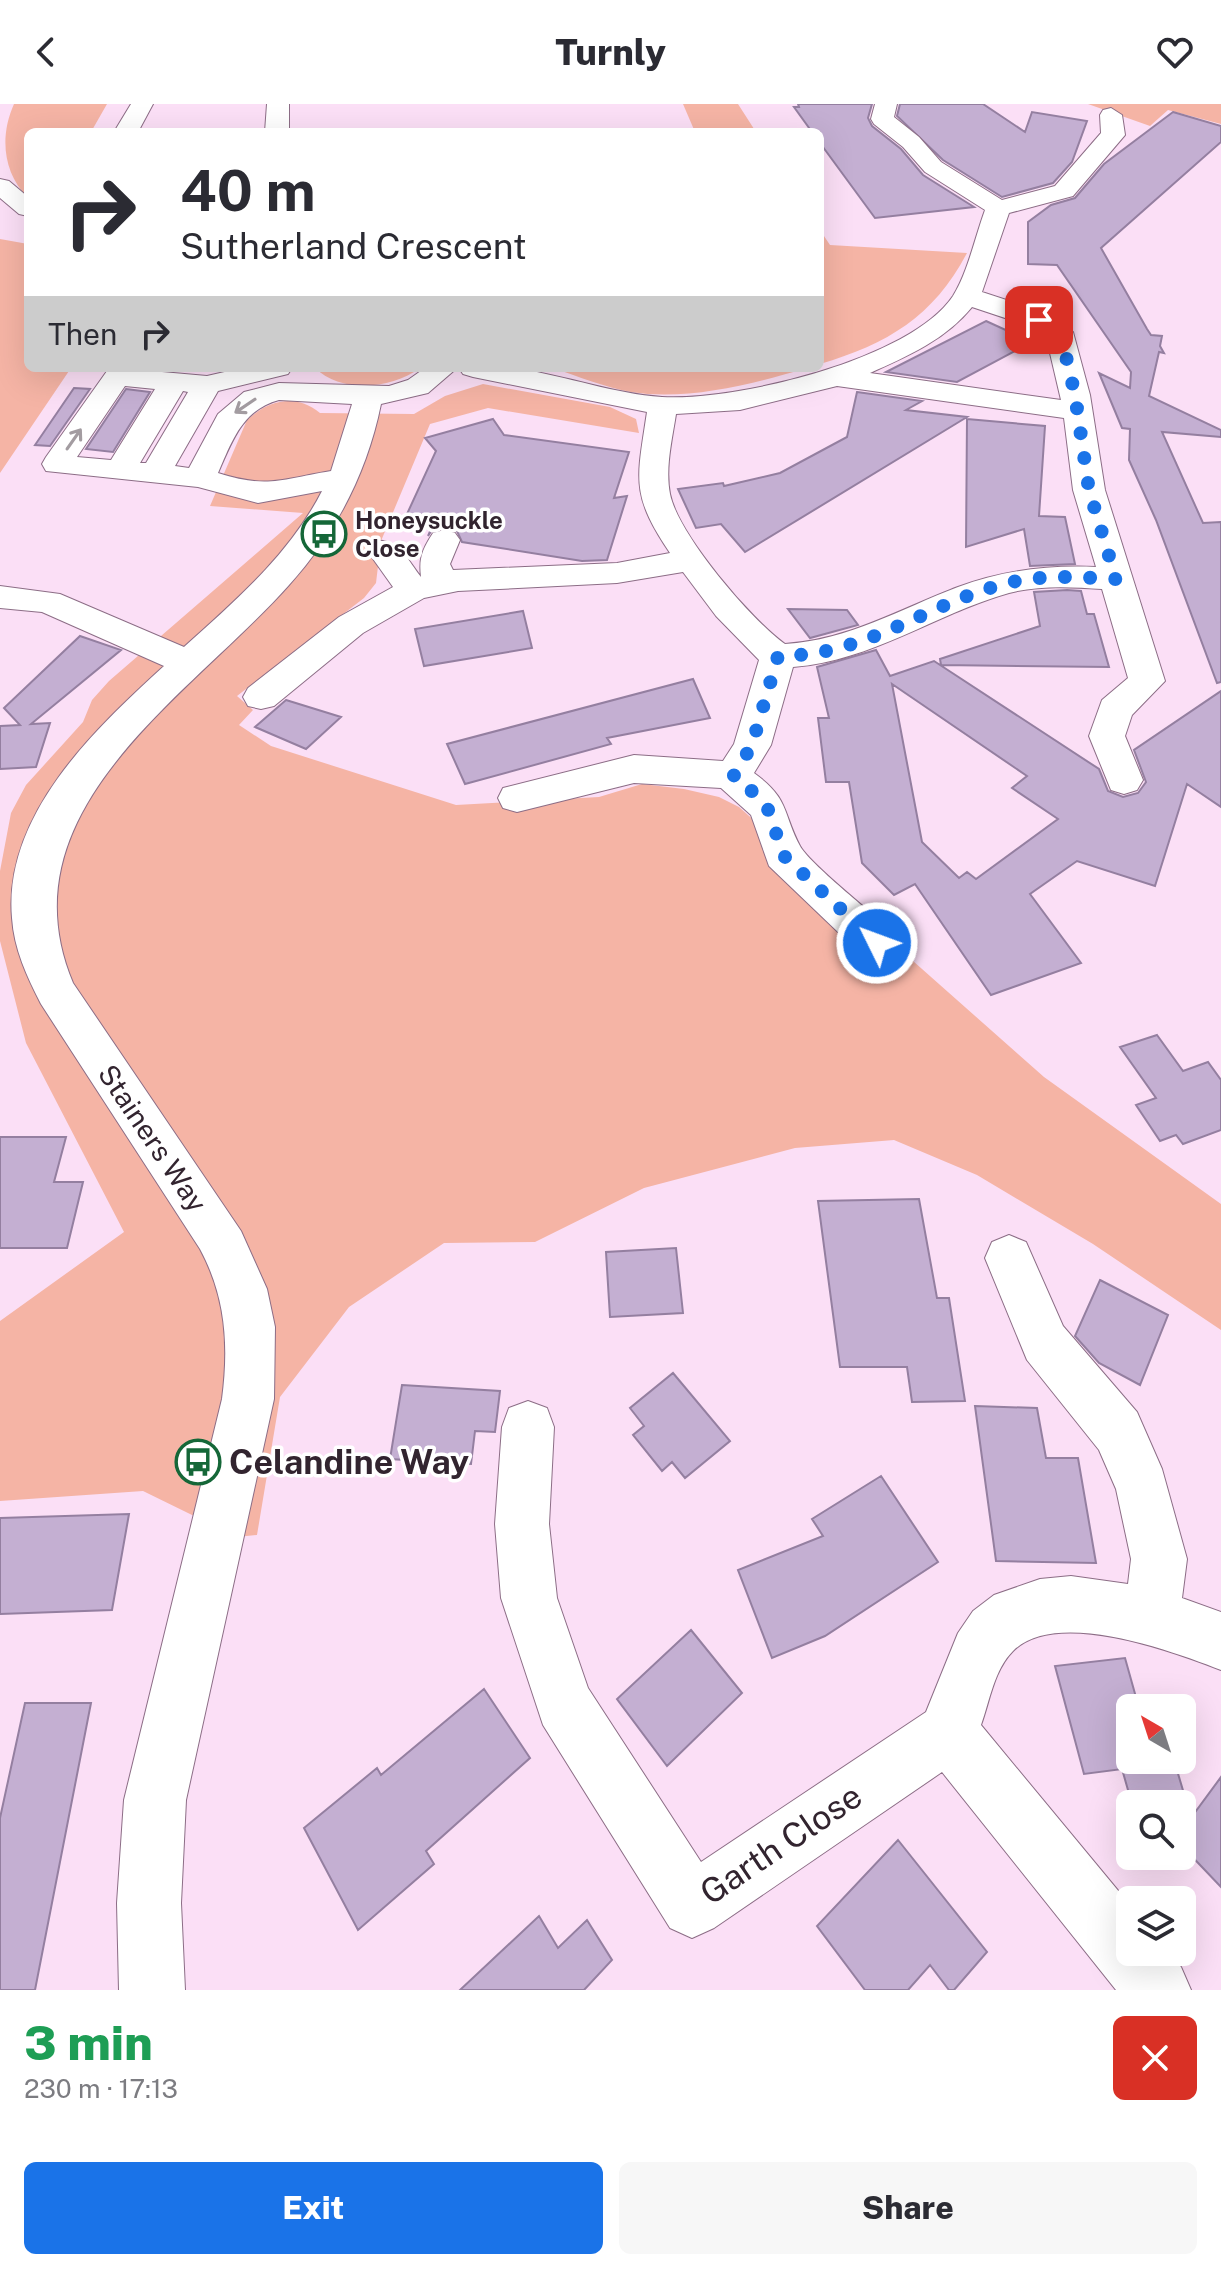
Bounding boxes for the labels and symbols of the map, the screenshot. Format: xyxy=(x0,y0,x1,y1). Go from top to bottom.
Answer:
pin xyxy=(1005,286,1073,354)
one-way arrow xyxy=(234,398,256,414)
one-way arrow xyxy=(66,428,82,450)
place label: Honeysuckle Close xyxy=(355,506,503,562)
bus stop icon: Honeysuckle Close xyxy=(300,510,348,558)
position arrow xyxy=(835,901,919,985)
street label: Stainers Way xyxy=(92,1058,214,1218)
bus stop icon: Celandine Way xyxy=(174,1438,222,1486)
place label: Celandine Way xyxy=(229,1442,469,1482)
north arrow xyxy=(1116,1694,1196,1774)
street label: Garth Close xyxy=(693,1775,869,1913)

